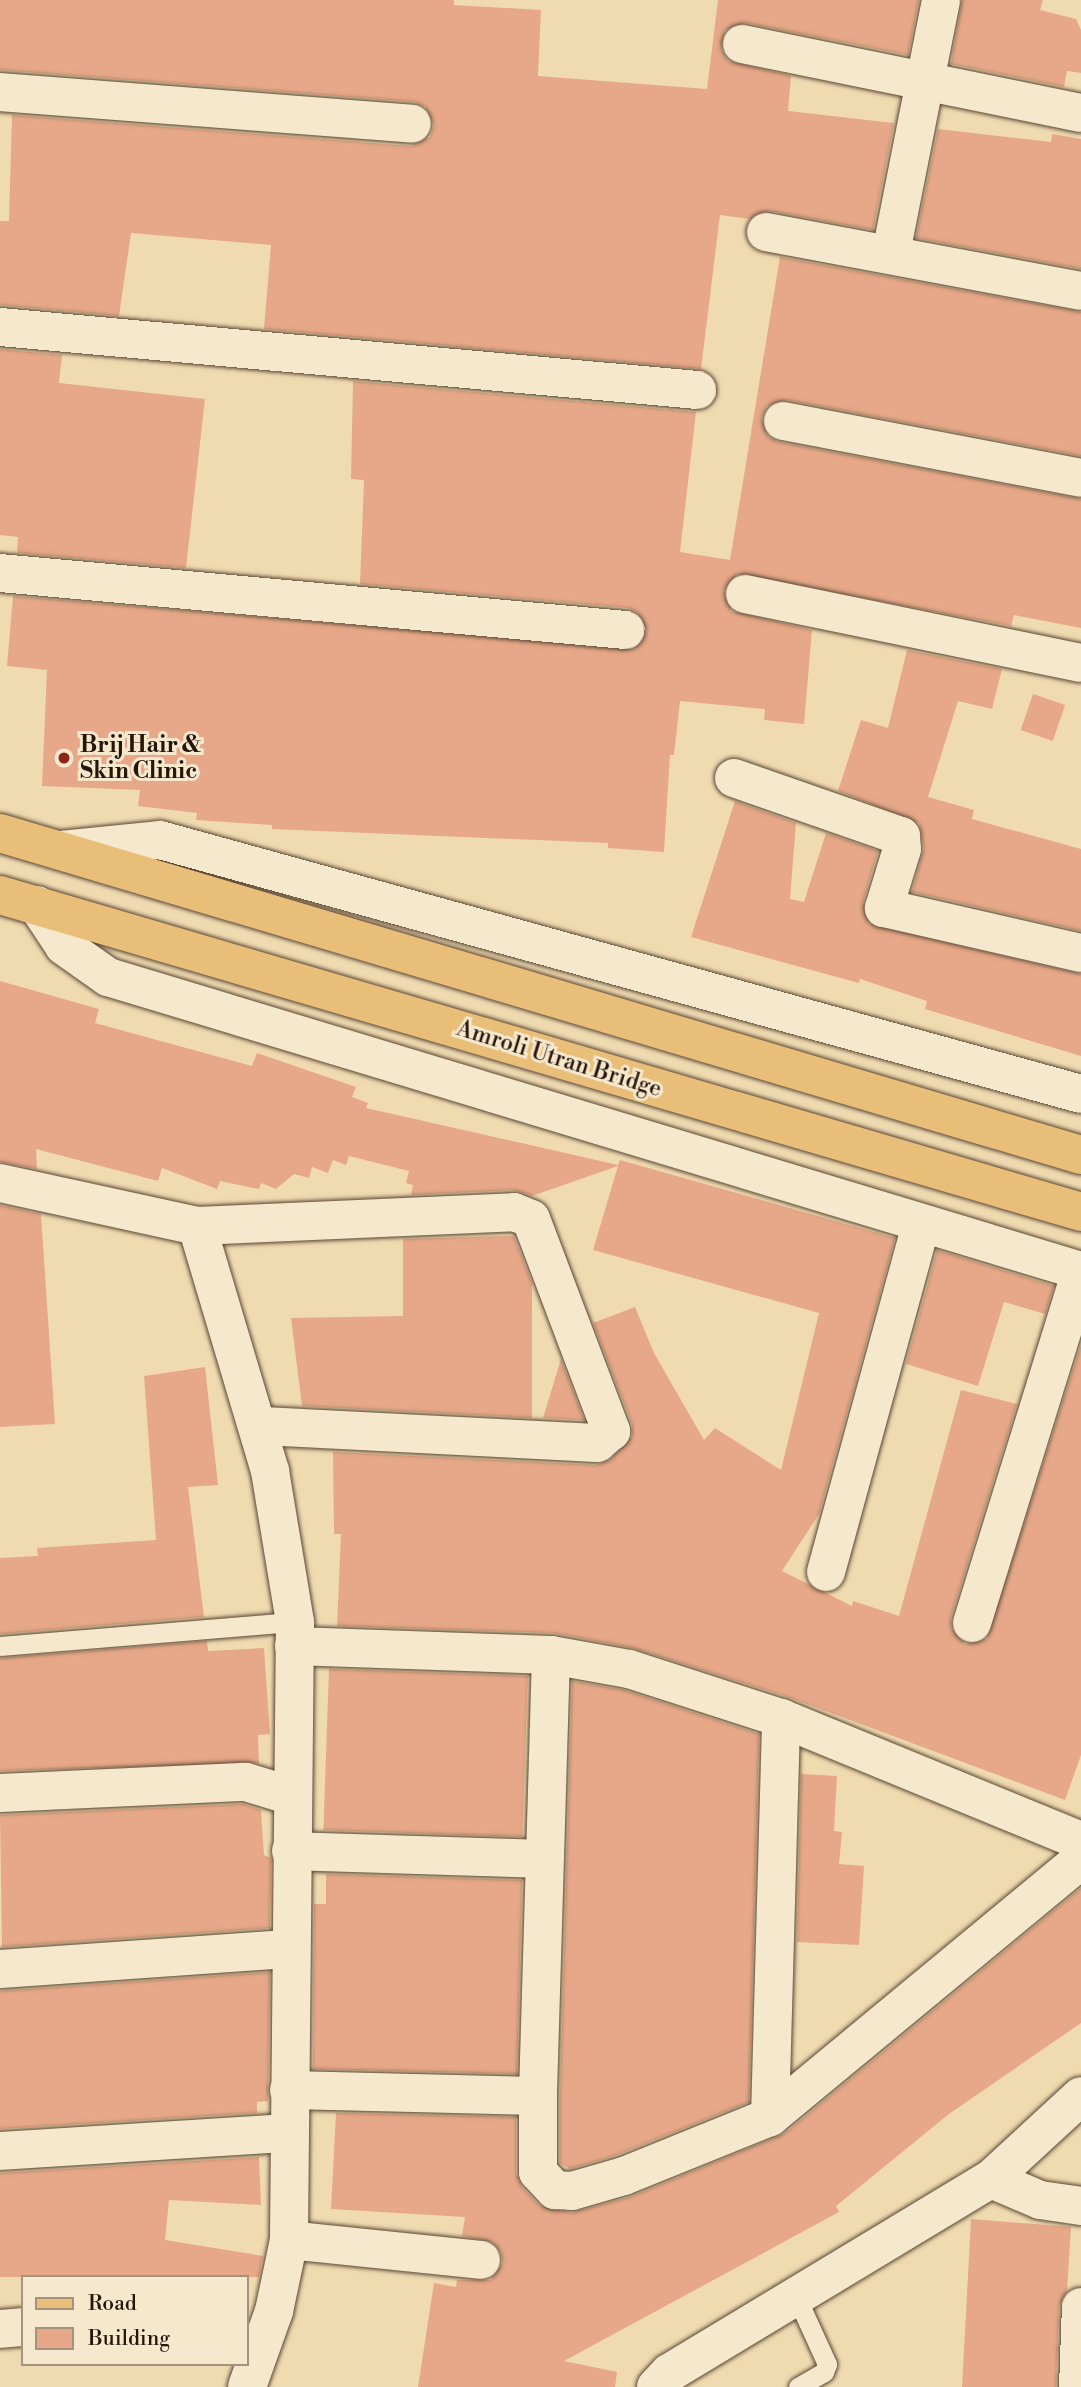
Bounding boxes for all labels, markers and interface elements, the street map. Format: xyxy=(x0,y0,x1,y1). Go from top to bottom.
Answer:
place label: Brij Hair & Skin Clinic xyxy=(80,731,201,785)
marker: Brij Hair & Skin Clinic xyxy=(54,748,74,768)
street label: Amroli Utran Bridge xyxy=(453,1015,665,1103)
legend xyxy=(21,2275,248,2366)
text: Road xyxy=(88,2291,137,2317)
text: Building xyxy=(88,2326,170,2352)

